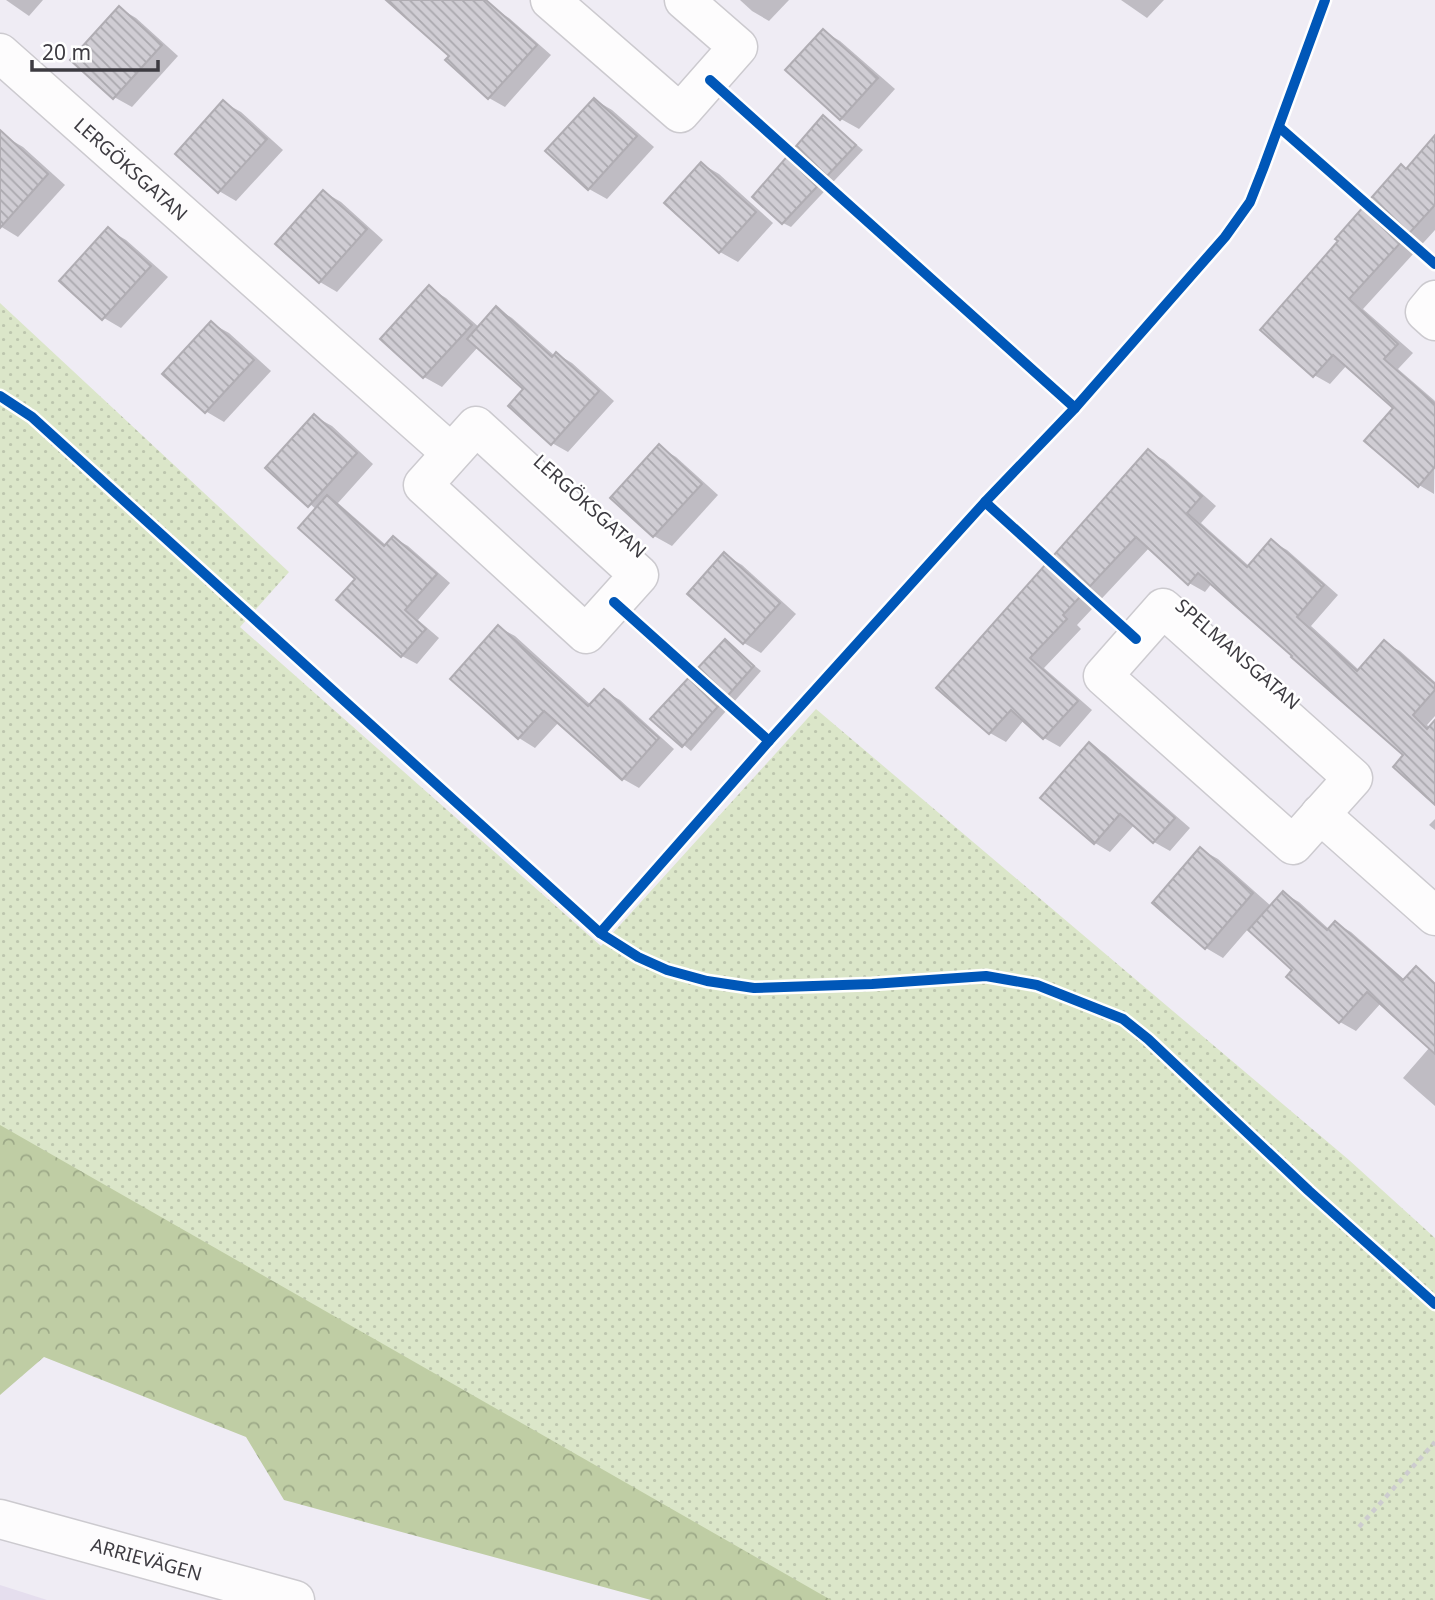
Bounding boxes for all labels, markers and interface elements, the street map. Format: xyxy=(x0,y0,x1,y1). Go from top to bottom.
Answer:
scale bar xyxy=(32,28,158,72)
text: 20 m xyxy=(42,38,91,66)
street label: LERGÖKSGATAN xyxy=(69,112,193,227)
street label: LERGÖKSGATAN xyxy=(528,448,652,564)
street label: SPELMANSGATAN xyxy=(1170,593,1306,715)
street label: ARRIEVÄGEN xyxy=(88,1532,205,1587)

